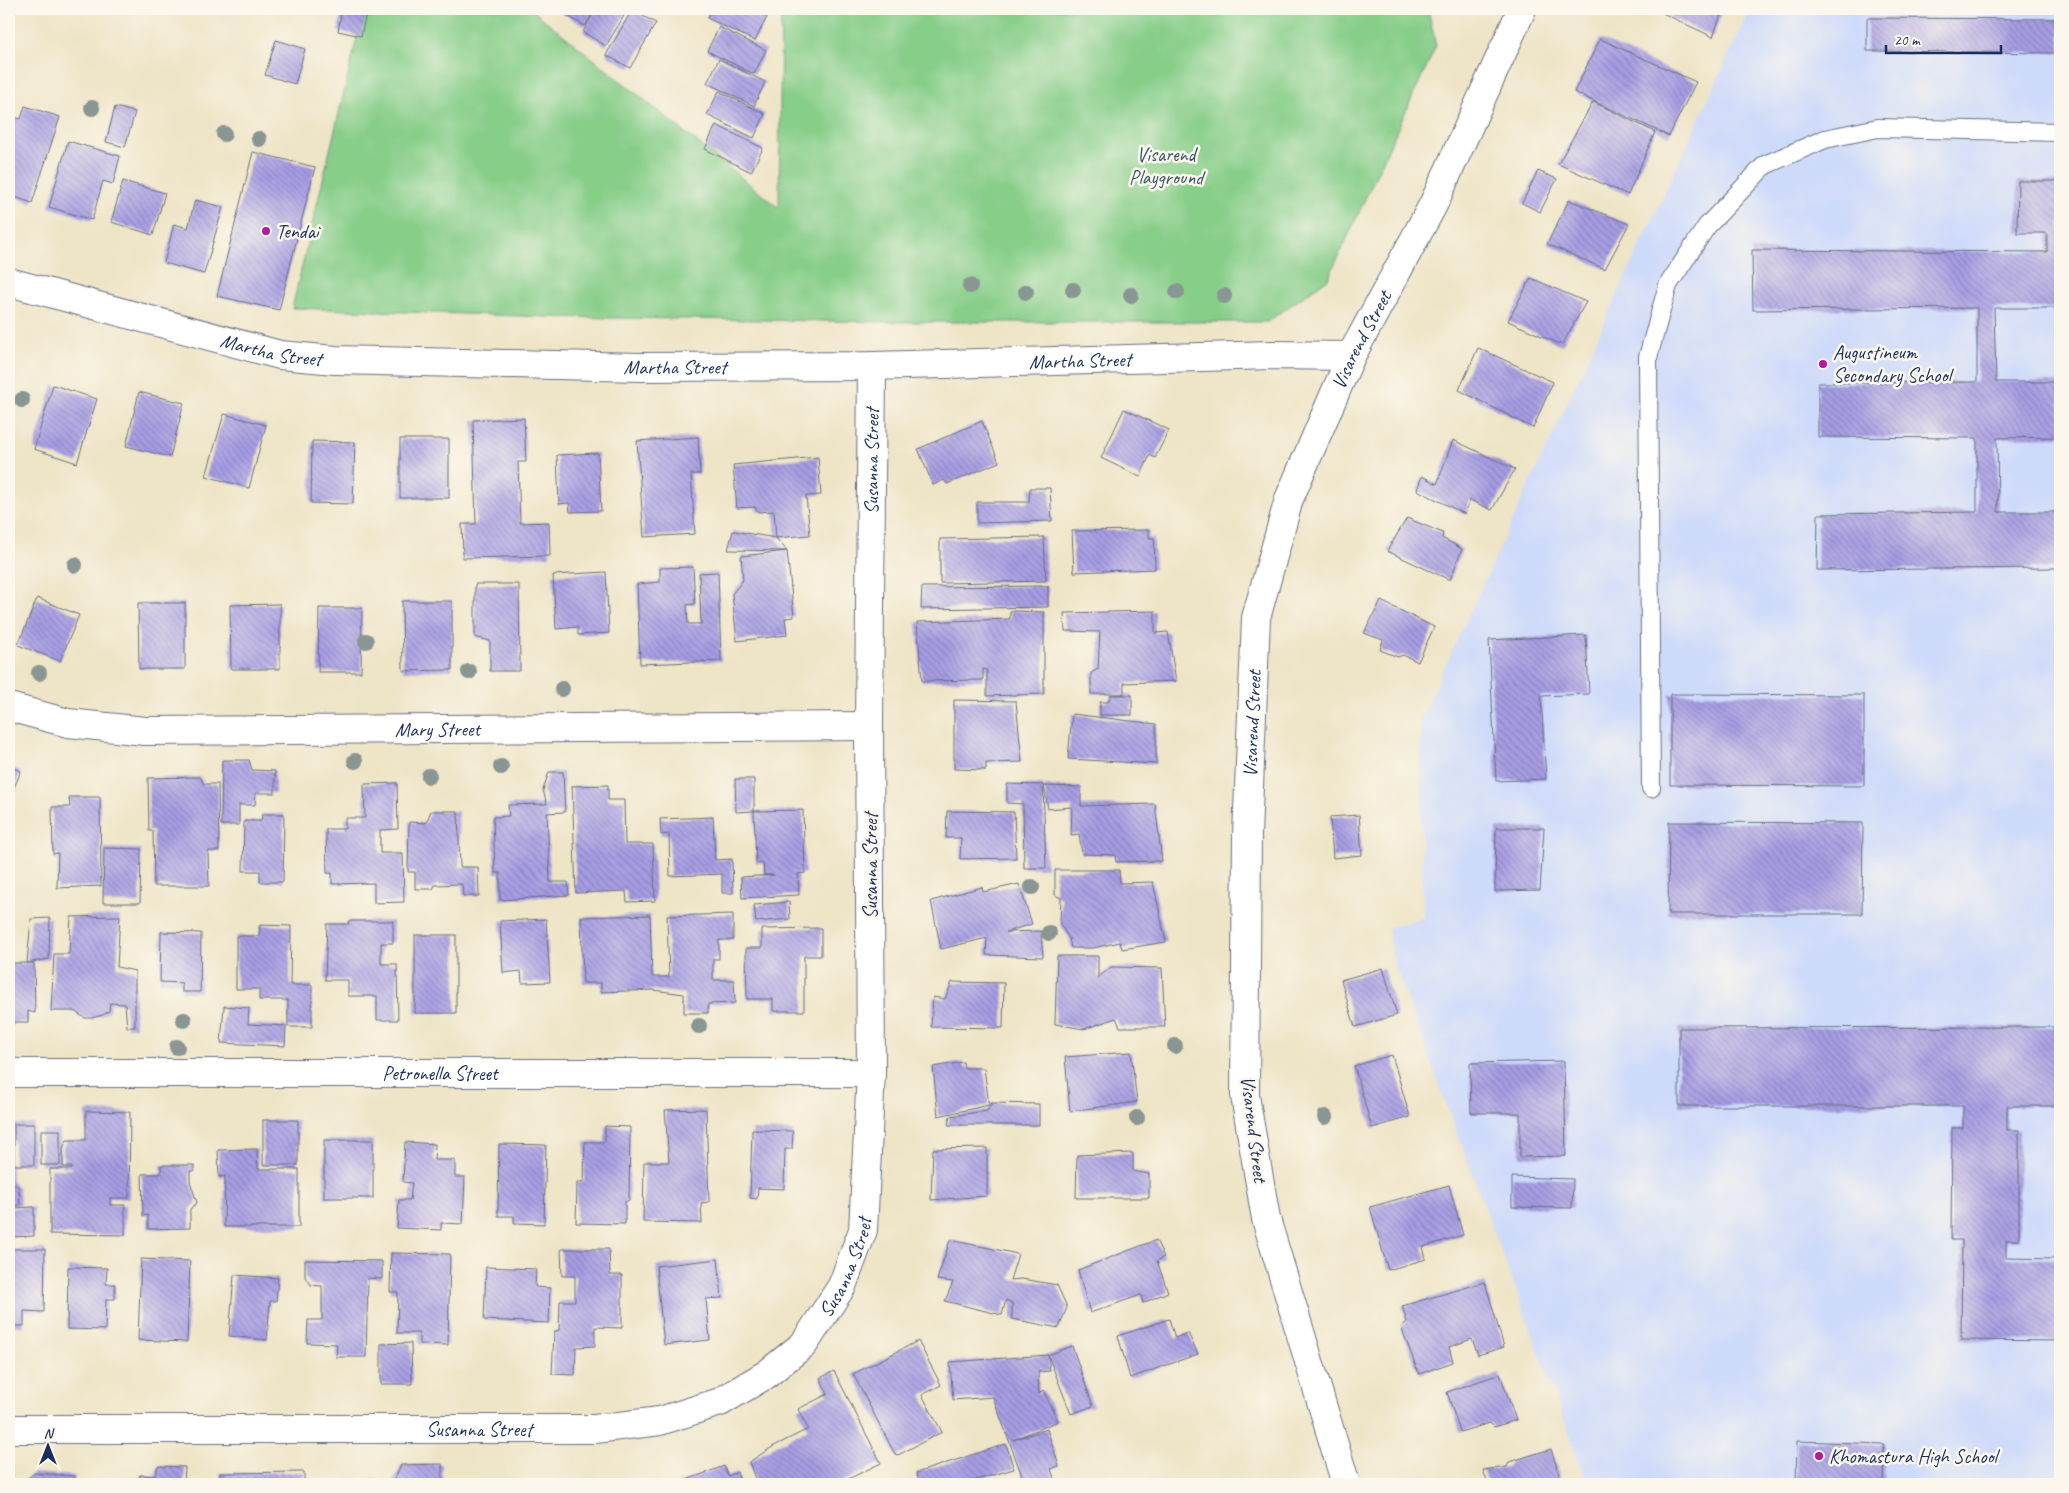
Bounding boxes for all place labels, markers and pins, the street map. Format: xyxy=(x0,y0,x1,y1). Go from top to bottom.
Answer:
place label: Tendai xyxy=(276,219,321,244)
marker: Tendai xyxy=(260,225,272,237)
place label: Augustineum Secondary School xyxy=(1833,340,1954,388)
marker: Augustineum Secondary School xyxy=(1817,358,1829,370)
place label: Khomastura High School xyxy=(1829,1444,2001,1469)
marker: Khomastura High School xyxy=(1813,1450,1825,1462)

